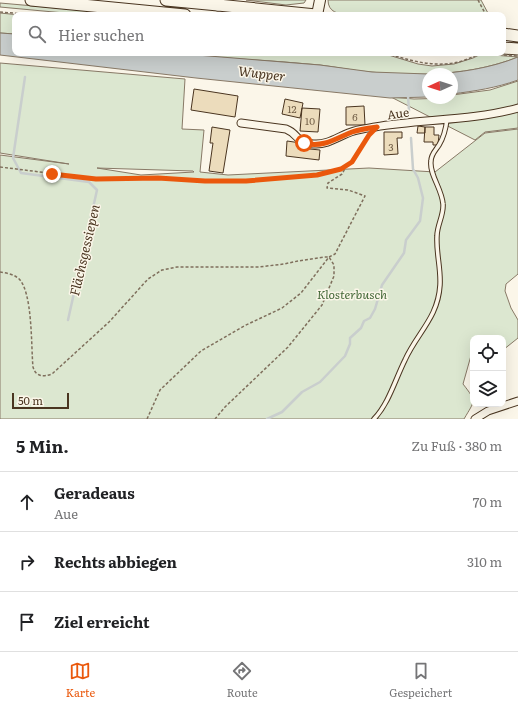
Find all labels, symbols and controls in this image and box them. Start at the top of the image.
search box [12,12,506,56]
icon: search [26,23,48,45]
text: Hier suchen [58,23,144,46]
water label: Wupper [237,61,287,85]
north arrow [422,68,458,104]
house number: 12 [287,101,297,116]
street label: Aue [386,103,410,123]
house number: 6 [352,109,358,124]
house number: 10 [305,113,315,128]
route start [295,134,313,152]
house number: 3 [388,139,394,154]
route end [43,165,61,183]
water label: Flächsgessiepen [64,202,104,298]
park label: Klosterbusch [317,285,387,303]
map controls [470,335,506,407]
button: locate [470,335,506,371]
button: layers [470,371,506,407]
scale bar [12,391,69,410]
text: 50 m [18,392,43,408]
text: 5 Min. [16,433,69,458]
text: Zu Fuß · 380 m [412,436,502,455]
text: Geradeaus [54,481,135,504]
icon: ahead [16,491,38,513]
text: 70 m [473,492,502,511]
text: Aue [54,504,78,523]
text: Rechts abbiegen [54,550,177,573]
icon: right [16,551,38,573]
text: 310 m [467,552,502,571]
text: Ziel erreicht [54,610,149,633]
icon: arrive [16,611,38,633]
tab: Karte [66,660,95,700]
tab: Route [227,660,258,700]
tab: Gespeichert [389,660,452,700]

